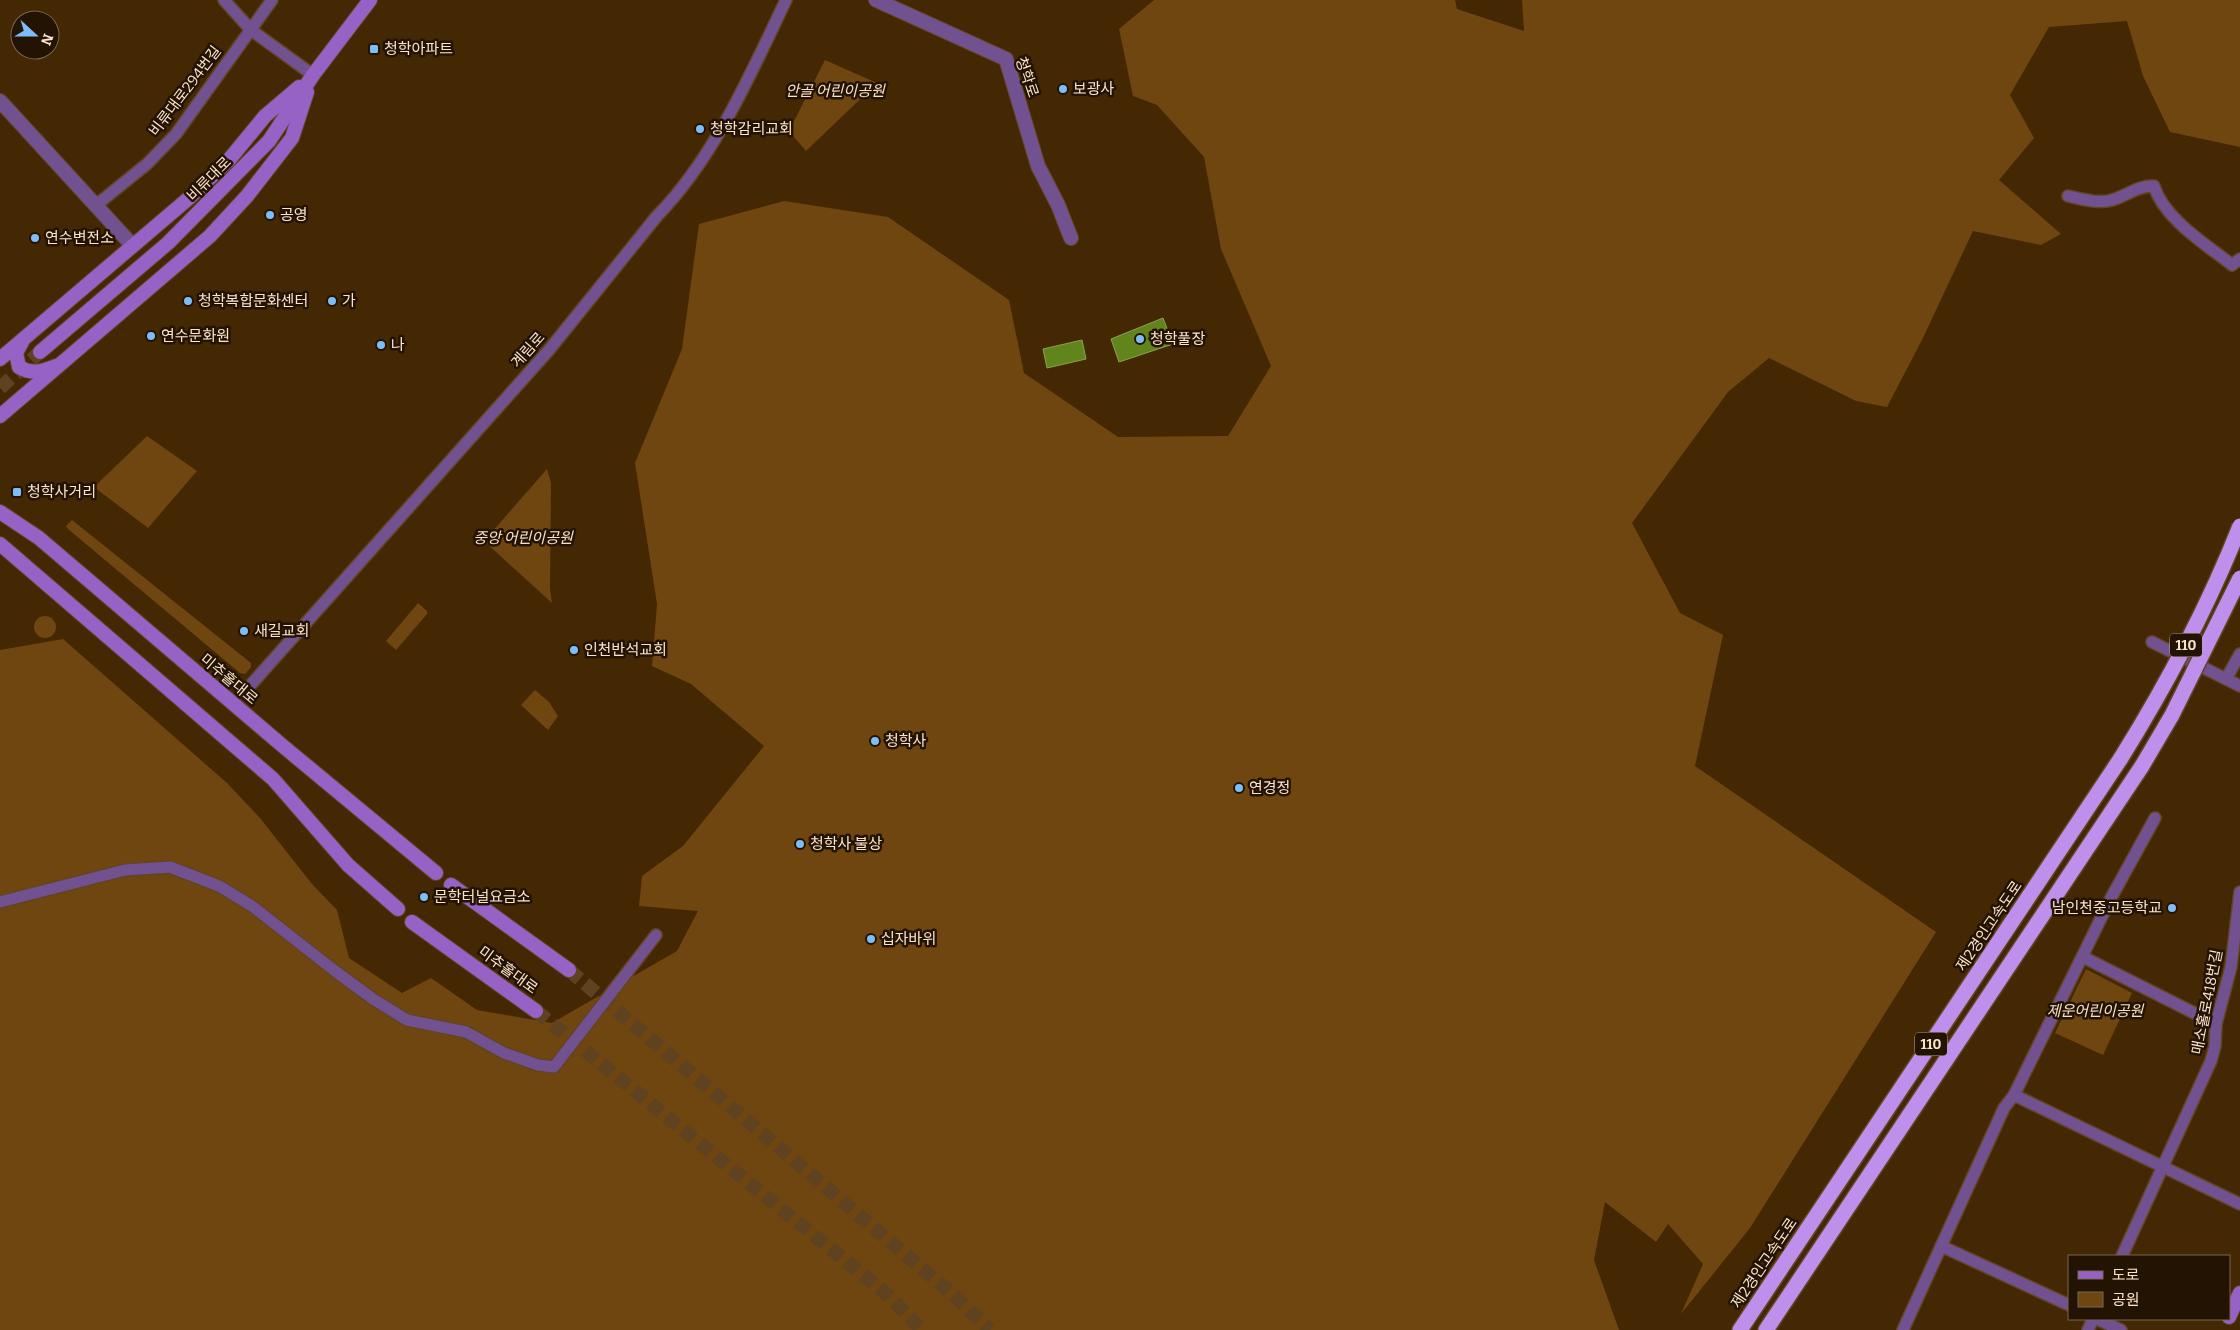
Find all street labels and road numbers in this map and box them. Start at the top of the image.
street label: 비류대로294번길 [145,42,225,140]
street label: 청학로 [1012,54,1042,100]
street label: 비류대로 [183,153,235,205]
street label: 계림로 [507,329,549,371]
road number: 110 [2170,634,2202,656]
street label: 미추홀대로 [197,650,261,708]
street label: 제2경인고속도로 [1952,878,2026,974]
street label: 미추홀대로 [475,942,541,998]
street label: 매소홀로418번길 [2188,948,2226,1056]
road number: 110 [1915,1032,1947,1056]
street label: 제2경인고속도로 [1727,1215,1801,1311]

